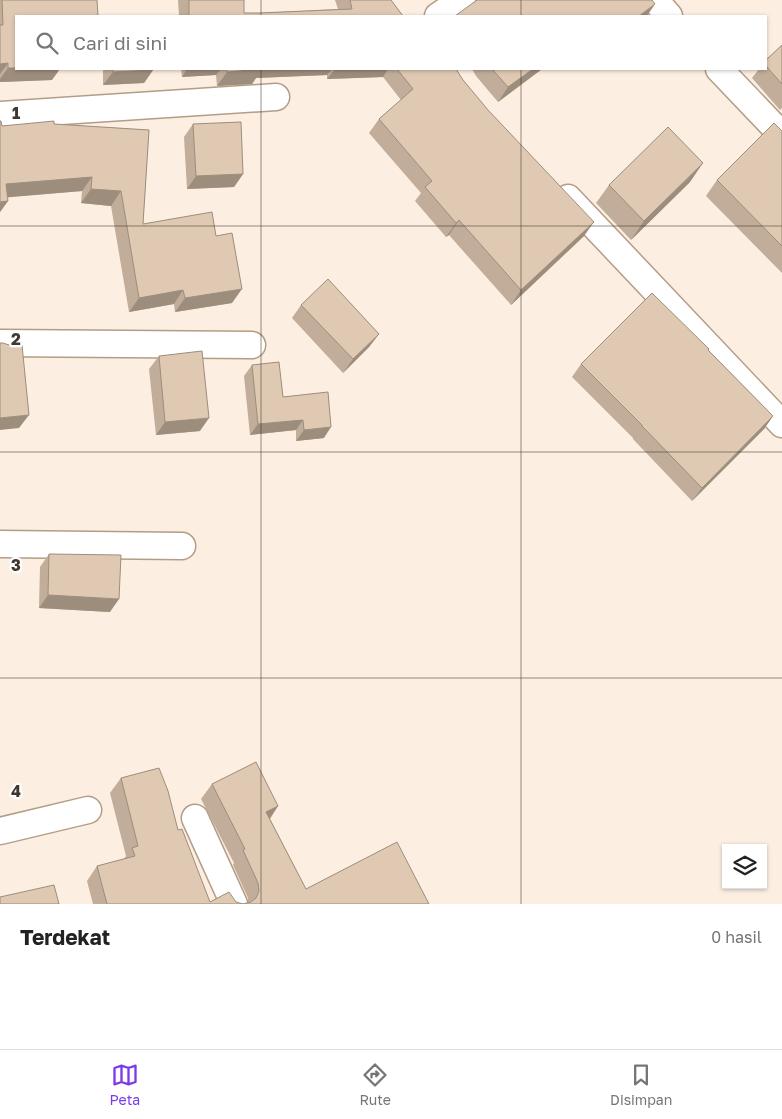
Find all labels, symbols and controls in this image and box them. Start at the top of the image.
search box [15,15,767,70]
icon: search [33,29,61,57]
text: Cari di sini [73,31,167,54]
text: 1 [12,103,20,123]
text: 2 [11,329,21,349]
text: 3 [11,555,21,575]
text: 4 [11,781,21,801]
map controls [722,844,767,889]
button: layers [722,844,767,889]
text: Terdekat [20,924,110,950]
text: 0 hasil [711,927,762,947]
tab: Peta [110,1061,140,1108]
tab: Rute [359,1061,391,1108]
tab: Disimpan [610,1061,672,1108]

